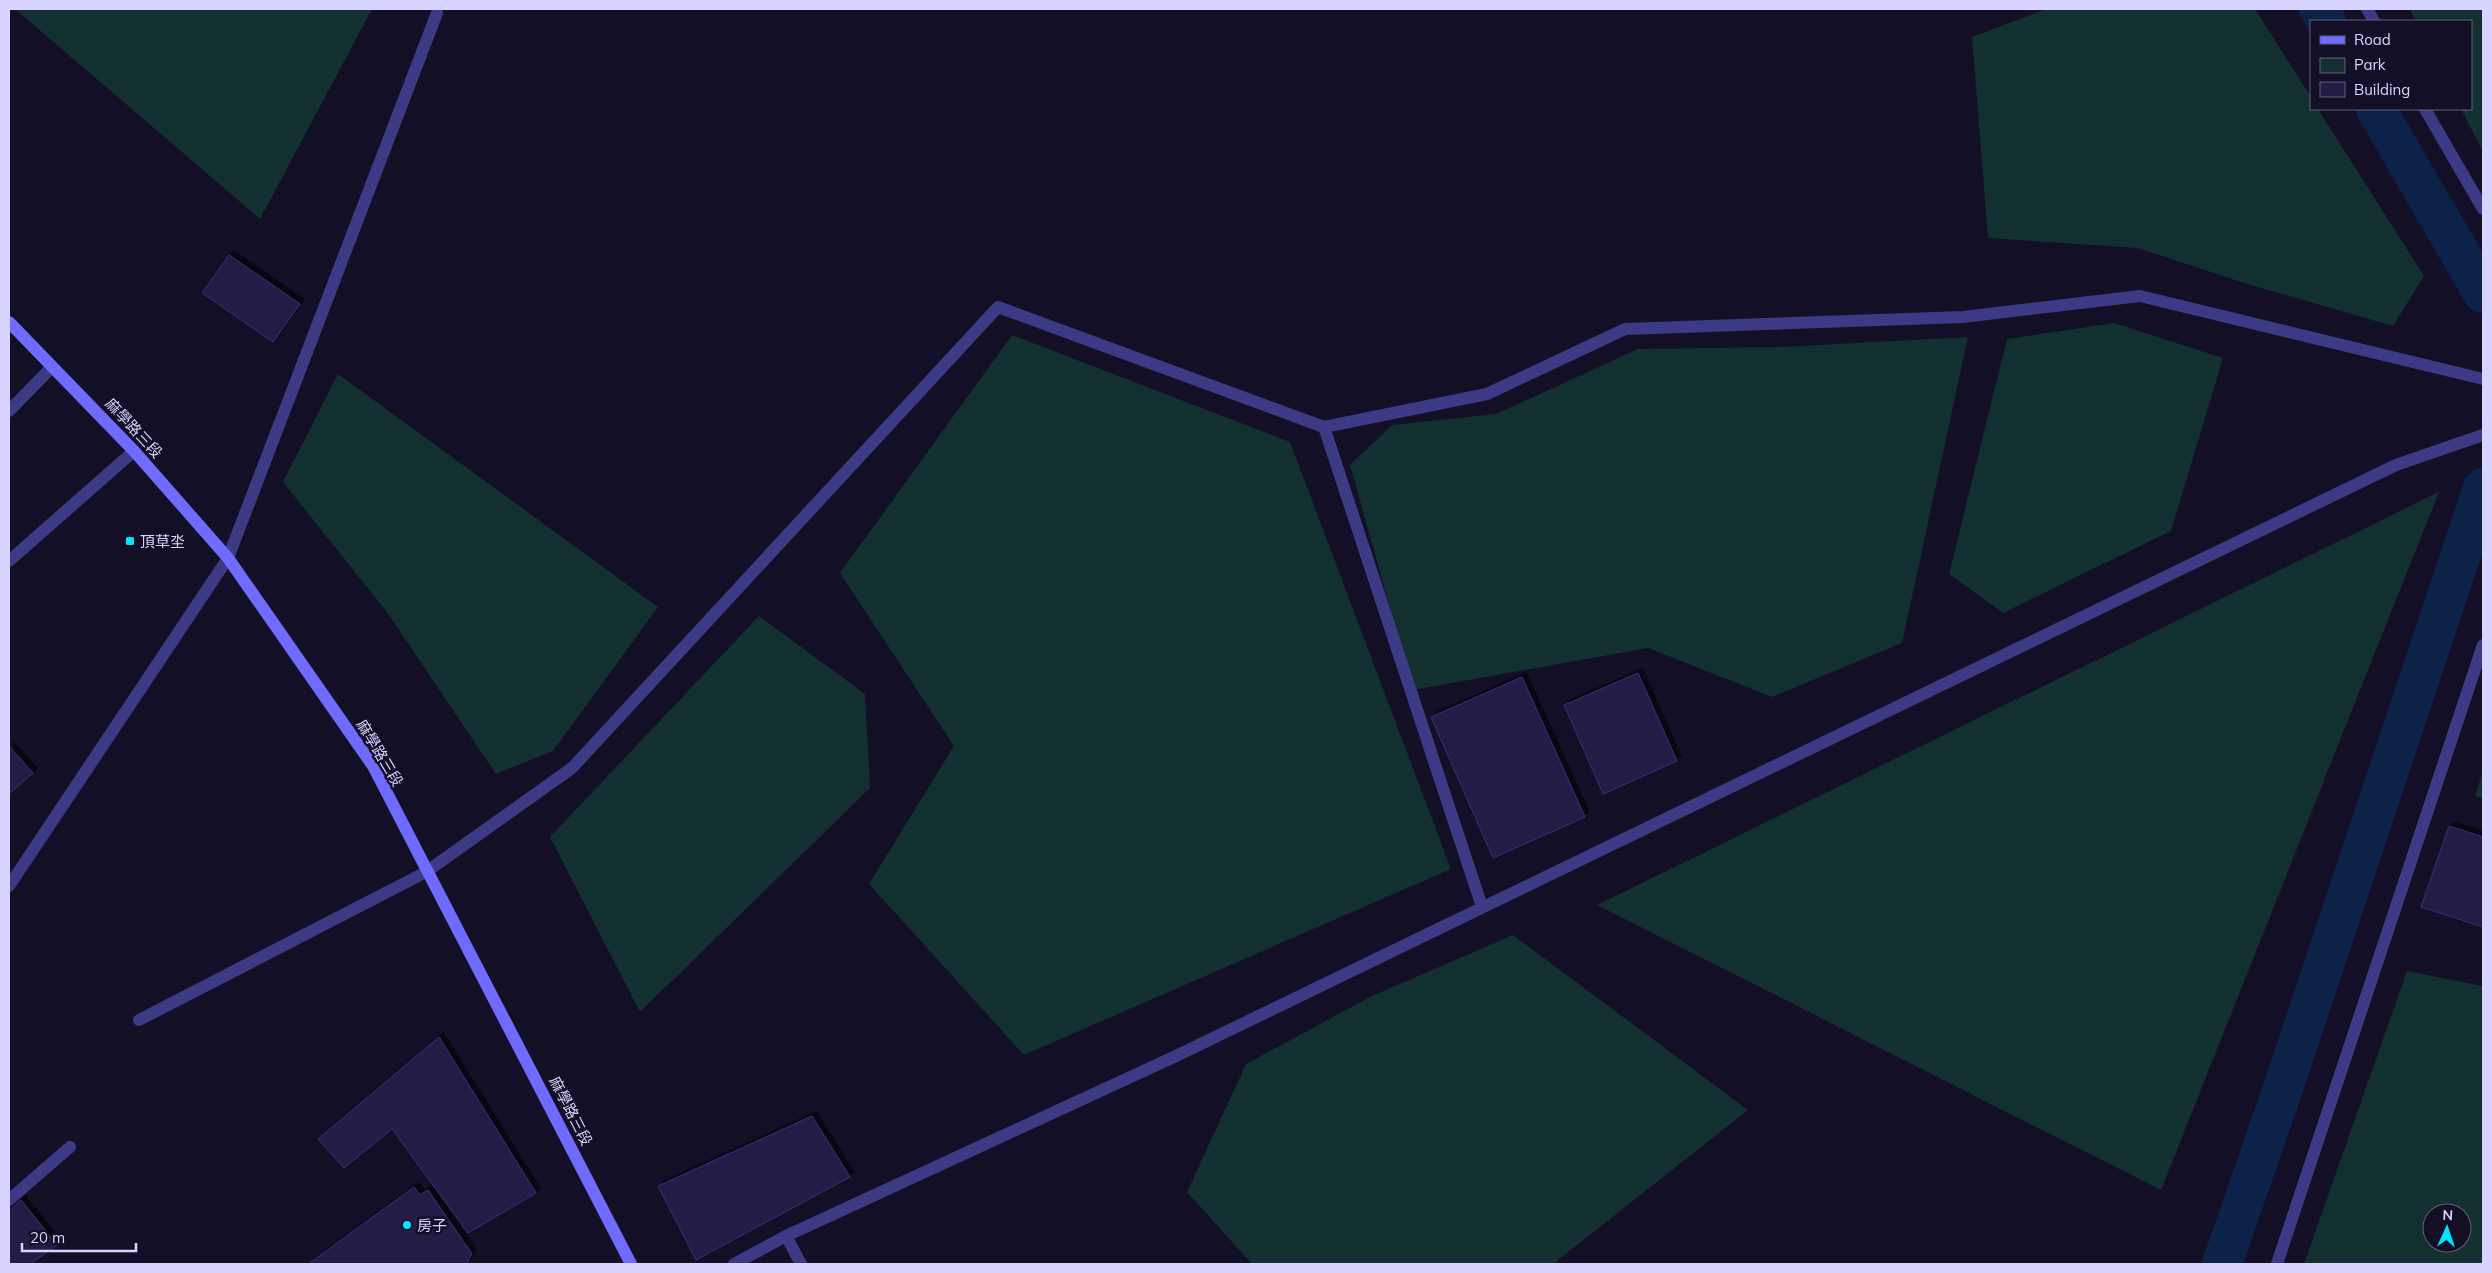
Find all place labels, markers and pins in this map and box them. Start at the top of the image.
place label: 頂草坔 [140,532,185,551]
marker: 頂草坔 [124,535,136,547]
place label: 房子 [417,1216,447,1235]
marker: 房子 [401,1219,413,1231]

